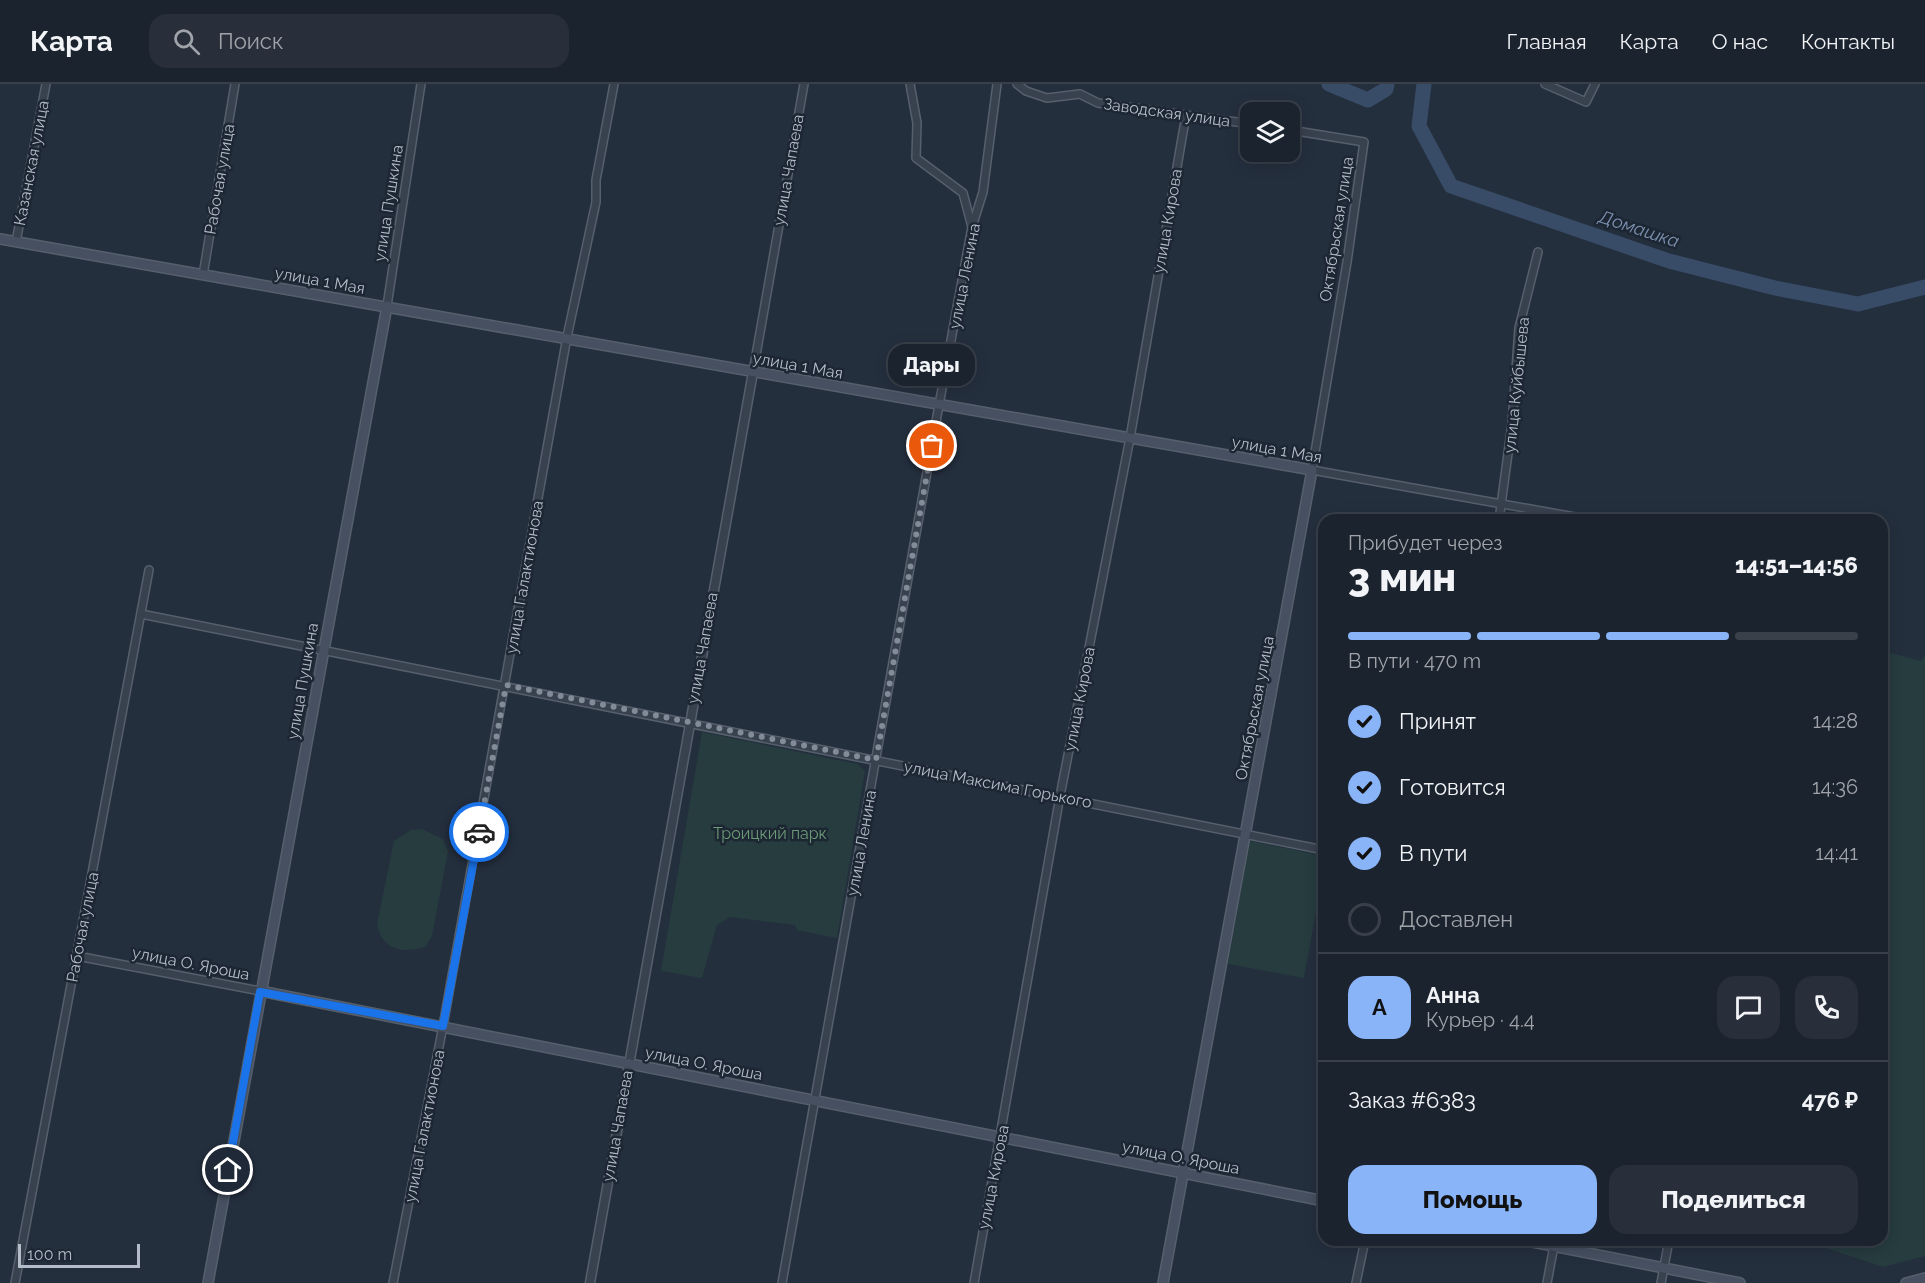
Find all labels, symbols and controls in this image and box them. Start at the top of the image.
search box [149,14,569,68]
text: Карта [30,25,113,58]
icon: search [170,25,203,58]
text: Поиск [218,28,283,54]
text: Главная [1507,29,1587,54]
text: Карта [1620,29,1679,54]
text: О нас [1712,29,1768,54]
text: Контакты [1801,29,1895,54]
street label: Заводская улица [1102,94,1232,131]
street label: Казанская улица [10,99,53,227]
map controls [1240,102,1300,162]
button: layers [1240,102,1300,162]
street label: улица Чапаева [769,113,808,227]
street label: Рабочая улица [200,122,239,236]
street label: улица Пушкина [370,143,407,263]
street label: Октябрьская улица [1316,155,1357,303]
street label: улица Кирова [1149,167,1186,275]
water label: Домашка [1595,205,1682,251]
street label: улица Ленина [945,222,984,331]
street label: улица 1 Мая [273,263,366,298]
street label: улица Куйбышева [1500,316,1533,454]
callout: Дары [888,344,976,386]
street label: улица 1 Мая [751,348,844,383]
text: Дары [903,353,960,377]
pin [906,420,957,471]
icon: bag [915,429,948,462]
street label: улица 1 Мая [1230,432,1323,467]
street label: улица Галактионова [502,499,547,655]
text: Прибудет через [1348,531,1502,555]
text: 14:51–14:56 [1735,552,1858,578]
text: 3 мин [1348,554,1456,600]
street label: улица Чапаева [683,591,722,705]
street label: улица Пушкина [283,621,322,741]
street label: Октябрьская улица [1231,634,1278,782]
street label: улица Кирова [1060,645,1099,753]
text: В пути · 470 m [1348,649,1481,673]
icon: check [1348,705,1381,738]
text: Принят [1399,708,1476,734]
text: 14:28 [1812,709,1858,733]
street label: улица Максима Горького [902,757,1094,812]
icon: check [1348,771,1381,804]
text: Готовится [1399,774,1506,800]
text: 14:36 [1812,775,1858,799]
street label: улица Ленина [843,789,880,898]
courier [449,802,509,862]
icon: car [463,816,496,849]
park label: Троицкий парк [713,824,827,843]
icon: check [1348,837,1381,870]
text: В пути [1399,840,1467,866]
text: 14:41 [1815,841,1858,865]
street label: Рабочая улица [62,870,103,984]
text: Доставлен [1399,906,1513,932]
street label: улица О. Яроша [131,943,251,984]
button: chat [1717,976,1780,1039]
button: phone [1795,976,1858,1039]
text: Анна [1426,982,1480,1008]
text: А [1372,994,1387,1020]
text: Курьер · 4.4 [1426,1008,1535,1032]
street label: улица О. Яроша [644,1043,764,1084]
street label: улица Галактионова [400,1048,449,1204]
street label: улица Чапаева [598,1069,637,1183]
text: Заказ #6383 [1348,1087,1476,1113]
text: 476 ₽ [1802,1087,1858,1113]
street label: улица Кирова [974,1123,1013,1231]
street label: улица О. Яроша [1121,1137,1241,1178]
pin [202,1144,253,1195]
icon: home [211,1153,244,1186]
button: Помощь [1348,1165,1597,1234]
button: Поделиться [1609,1165,1858,1234]
scale bar [18,1241,140,1268]
text: 100 m [27,1245,72,1264]

